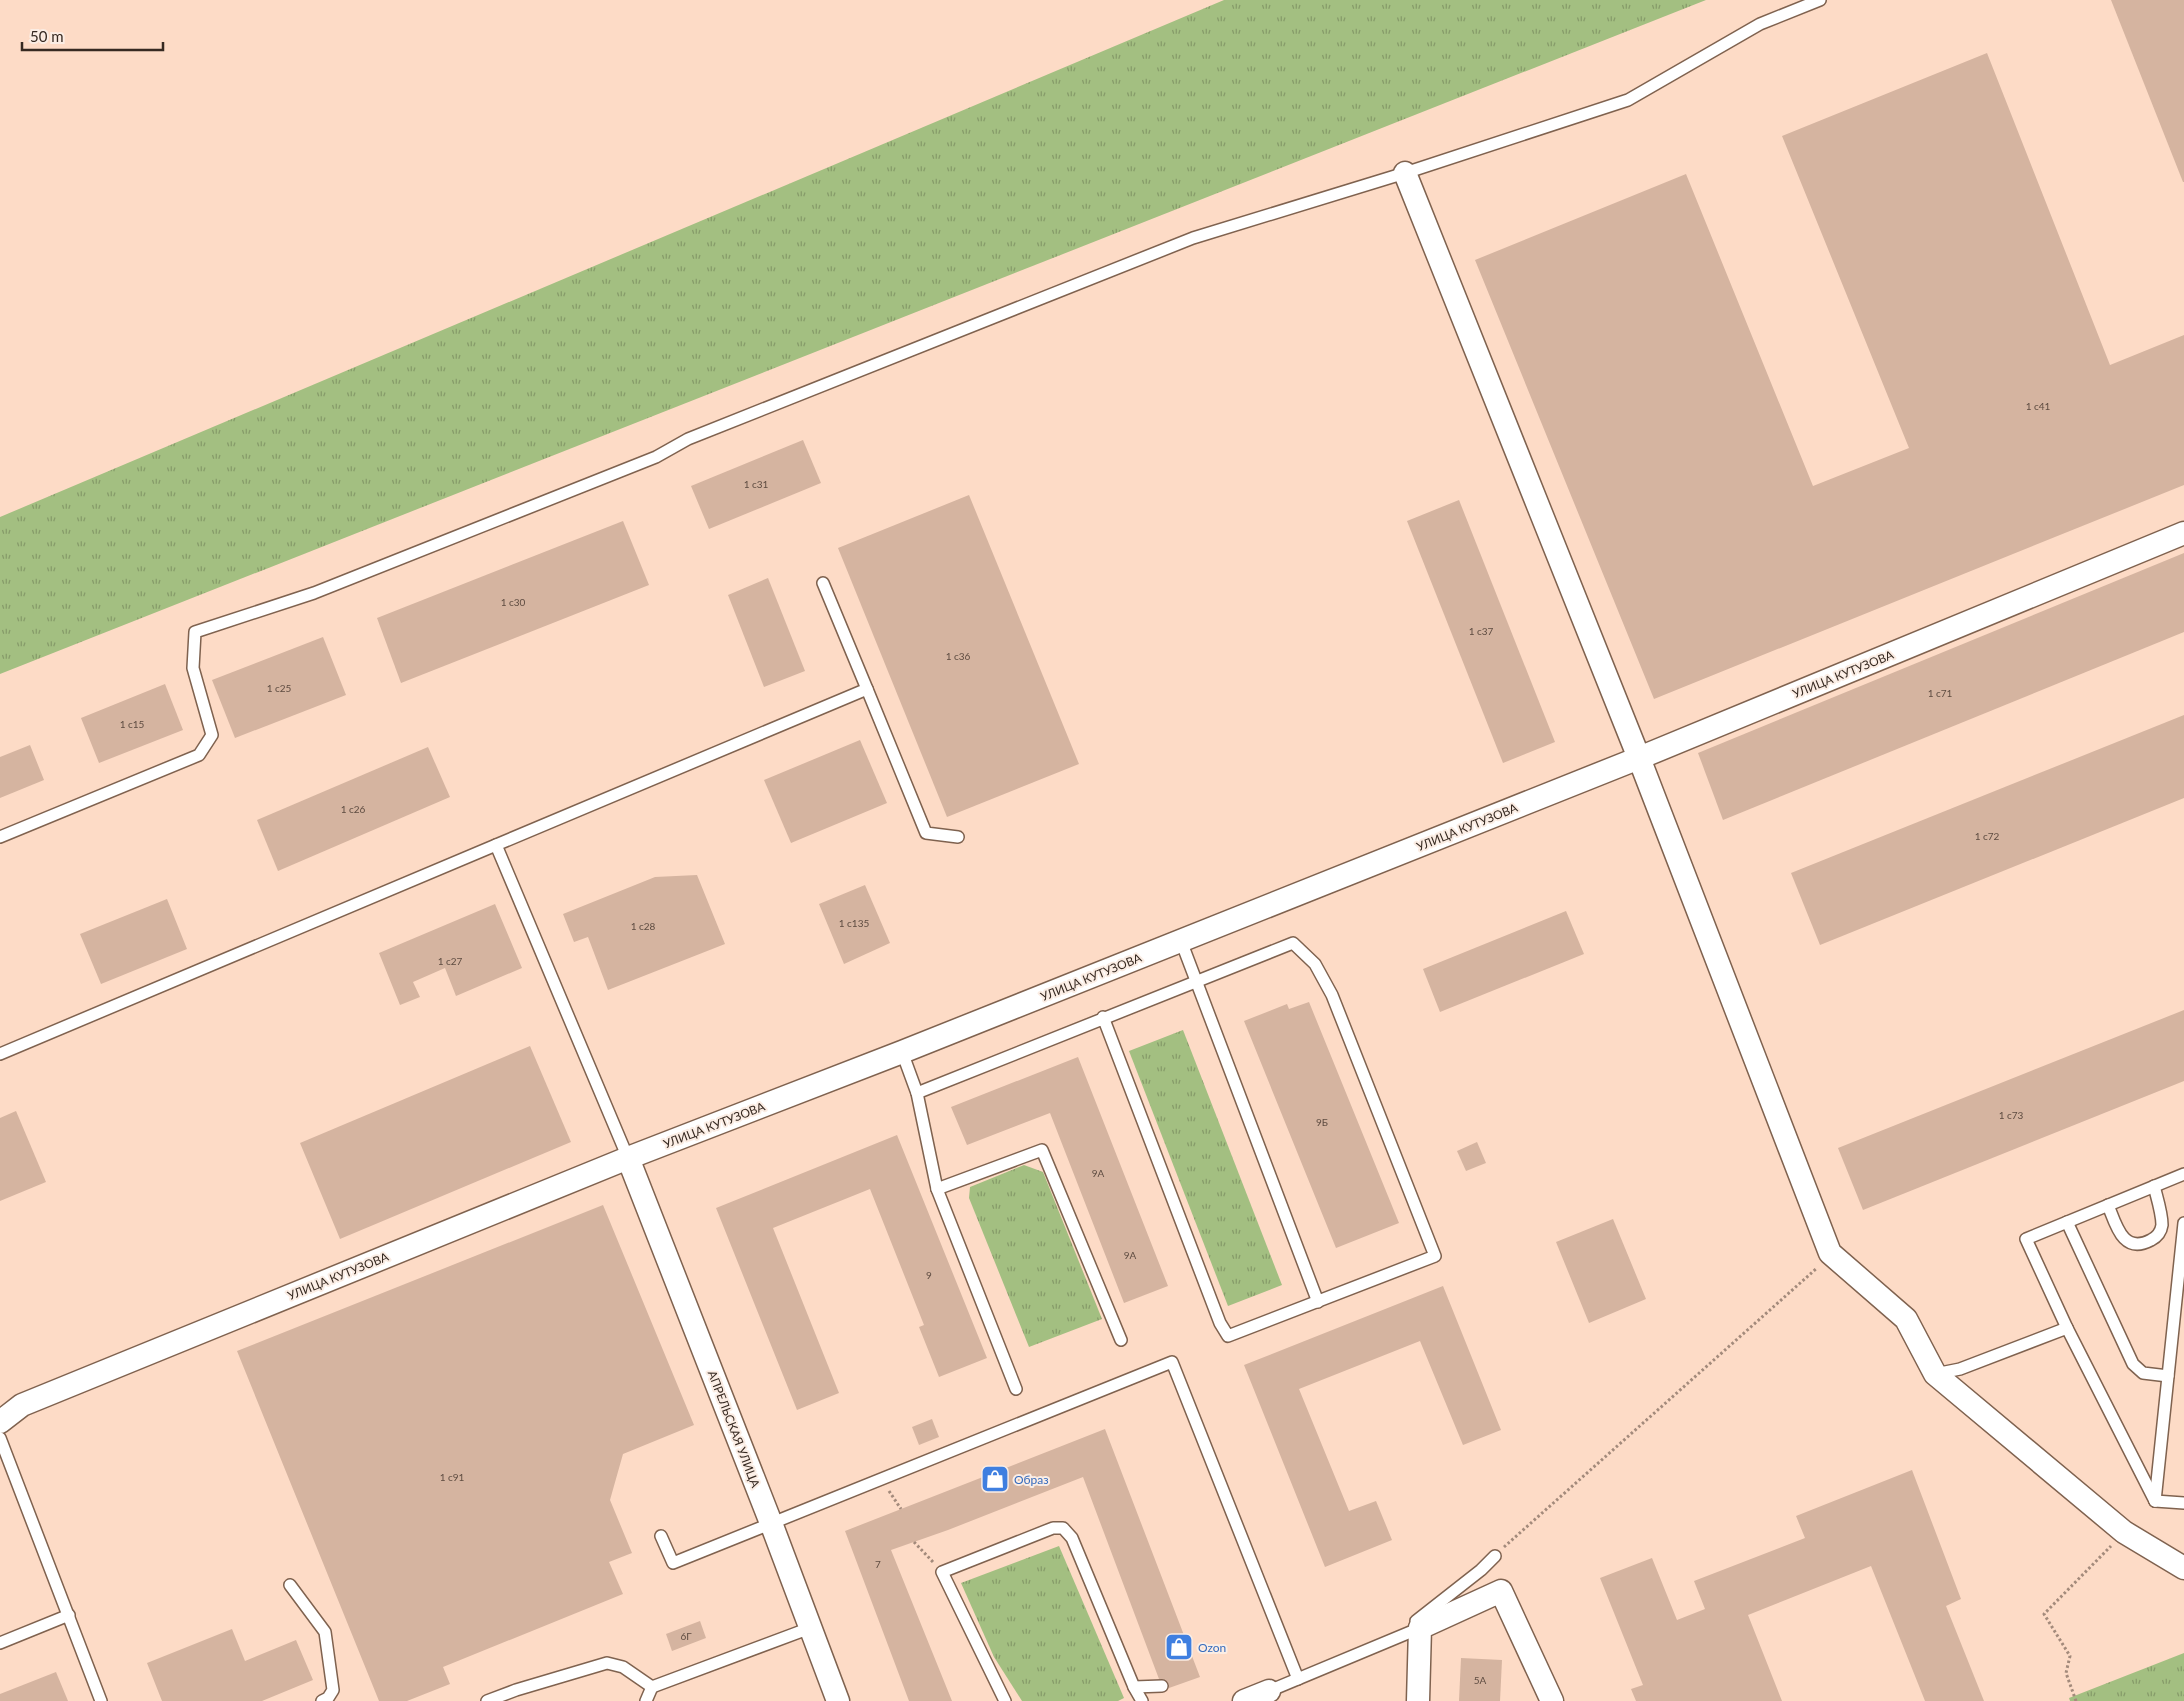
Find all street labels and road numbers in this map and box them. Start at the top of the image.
street label: УЛИЦА КУТУЗОВА [1790,647,1896,701]
street label: УЛИЦА КУТУЗОВА [1414,800,1520,854]
street label: УЛИЦА КУТУЗОВА [1038,950,1144,1004]
street label: УЛИЦА КУТУЗОВА [661,1098,768,1151]
street label: УЛИЦА КУТУЗОВА [285,1249,391,1303]
street label: АПРЕЛЬСКАЯ УЛИЦА [705,1368,764,1491]

